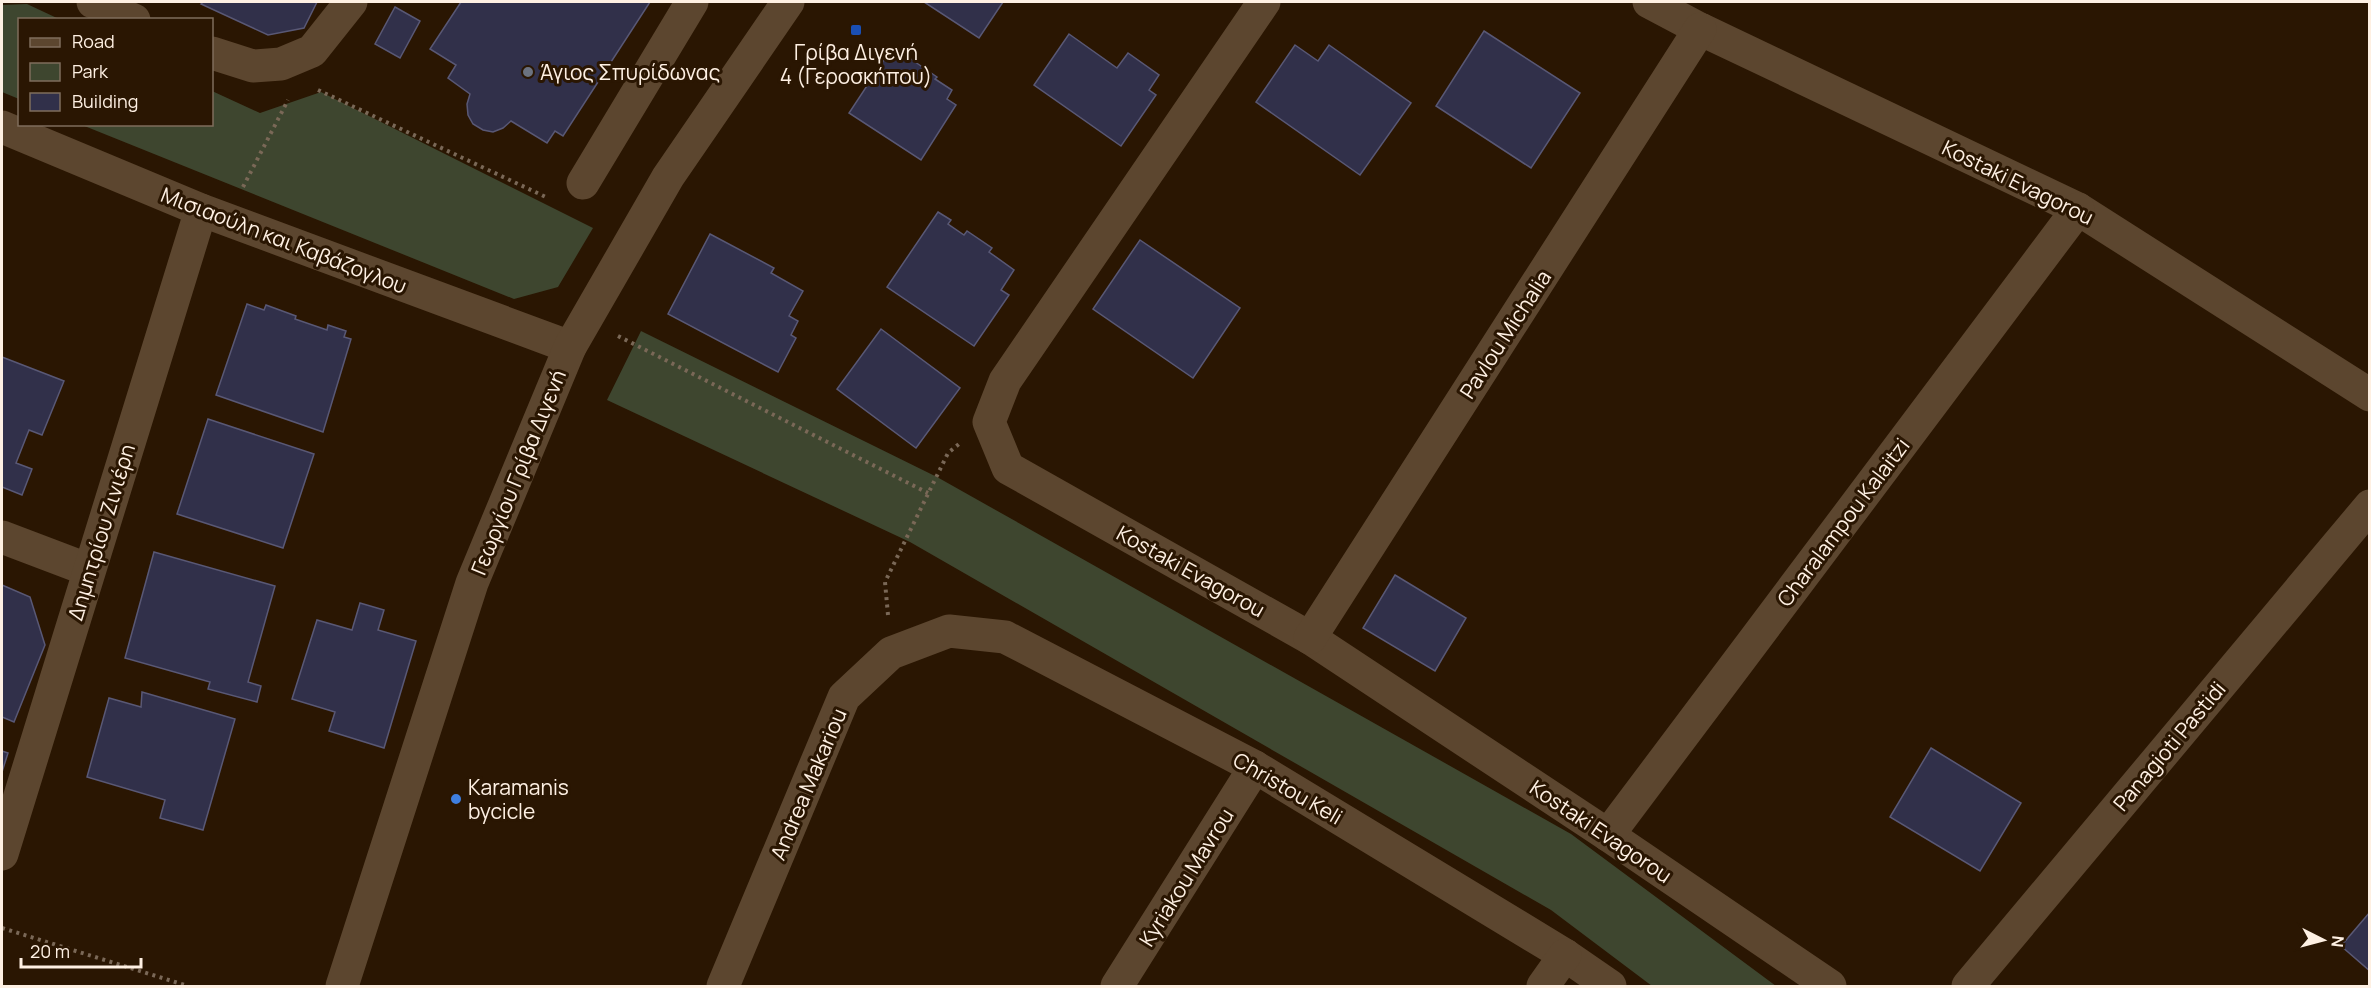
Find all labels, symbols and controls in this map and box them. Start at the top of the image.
legend [18,18,213,126]
marker: Γρίβα Διγενή 4 (Γεροσκήπου) [849,23,863,37]
text: Road [72,29,115,53]
place label: Γρίβα Διγενή 4 (Γεροσκήπου) [780,38,932,90]
place label: Άγιος Σπυρίδωνας [540,58,720,86]
text: Park [72,59,109,83]
marker: Άγιος Σπυρίδωνας [521,65,535,79]
text: Building [72,89,138,113]
street label: Kostaki Evagorou [1938,133,2098,231]
street label: Μισιαούλη και Καβάζογλου [157,180,411,300]
street label: Pavlou Michalia [1453,264,1557,404]
street label: Γεωργίου Γρίβα Διγενή [464,365,572,579]
street label: Charalampou Kalaitzi [1770,432,1916,612]
street label: Δημητρίου Ζινιέρη [61,440,141,624]
street label: Kostaki Evagorou [1112,519,1270,623]
street label: Panagioti Pastidi [2107,675,2231,817]
street label: Andrea Makariou [763,704,853,864]
street label: Christou Keli [1228,745,1348,831]
place label: Karamanis bycicle [468,773,569,825]
street label: Kostaki Evagorou [1525,773,1677,889]
marker: Karamanis bycicle [449,792,463,806]
street label: Kyriakou Mavrou [1132,803,1240,951]
north arrow [2293,910,2353,970]
scale bar [21,931,141,969]
text: N [2326,935,2349,948]
text: 20 m [30,939,70,963]

